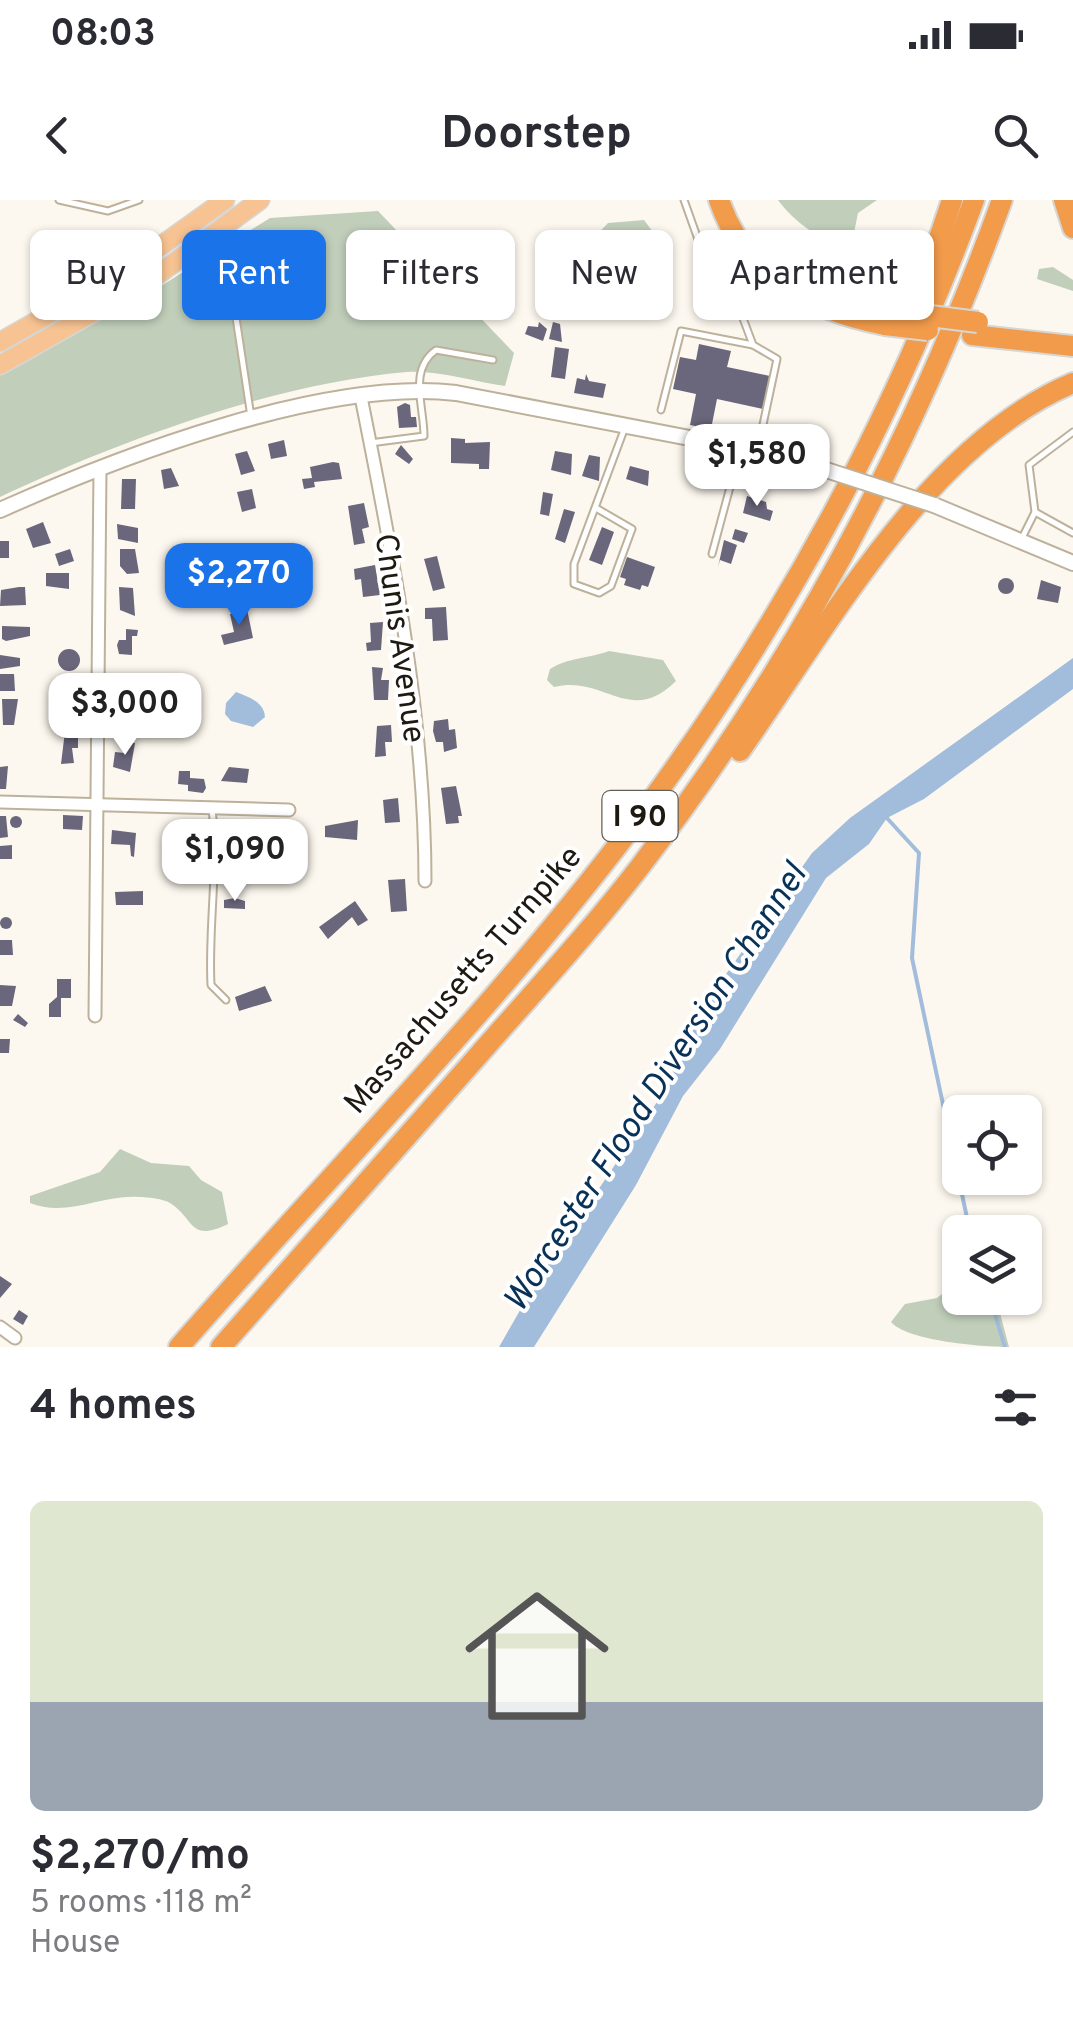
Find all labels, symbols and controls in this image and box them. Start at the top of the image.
text: 08:03 [50,11,156,60]
text: Doorstep [441,107,632,164]
icon: back [30,108,85,163]
icon: search [988,108,1043,163]
chip: Buy [30,230,162,320]
chip: Rent [182,230,326,320]
chip: Filters [346,230,515,320]
chip: New [535,230,673,320]
chip: Apartment [693,230,934,320]
pin: $1,580 [676,424,838,509]
text: $1,580 [707,436,807,476]
street label: Chunis Avenue [364,531,433,746]
pin: $2,270 [158,543,320,628]
text: $2,270 [187,555,291,595]
pin: $3,000 [44,673,206,758]
text: $3,000 [70,685,180,725]
road number: I 90 [602,791,678,841]
pin: $1,090 [154,819,316,904]
text: $1,090 [184,831,286,871]
street label: Massachusetts Turnpike [337,839,592,1123]
water label: Worcester Flood Diversion Channel [495,855,819,1321]
map controls [942,1095,1042,1315]
button: locate [942,1095,1042,1195]
button: layers [942,1215,1042,1315]
icon: filters [988,1380,1043,1435]
text: 4 homes [30,1381,197,1434]
icon: home [447,1566,627,1746]
text: $2,270/mo [30,1831,250,1884]
text: 5 rooms · 118 m² [30,1884,252,1924]
text: House [30,1924,120,1964]

